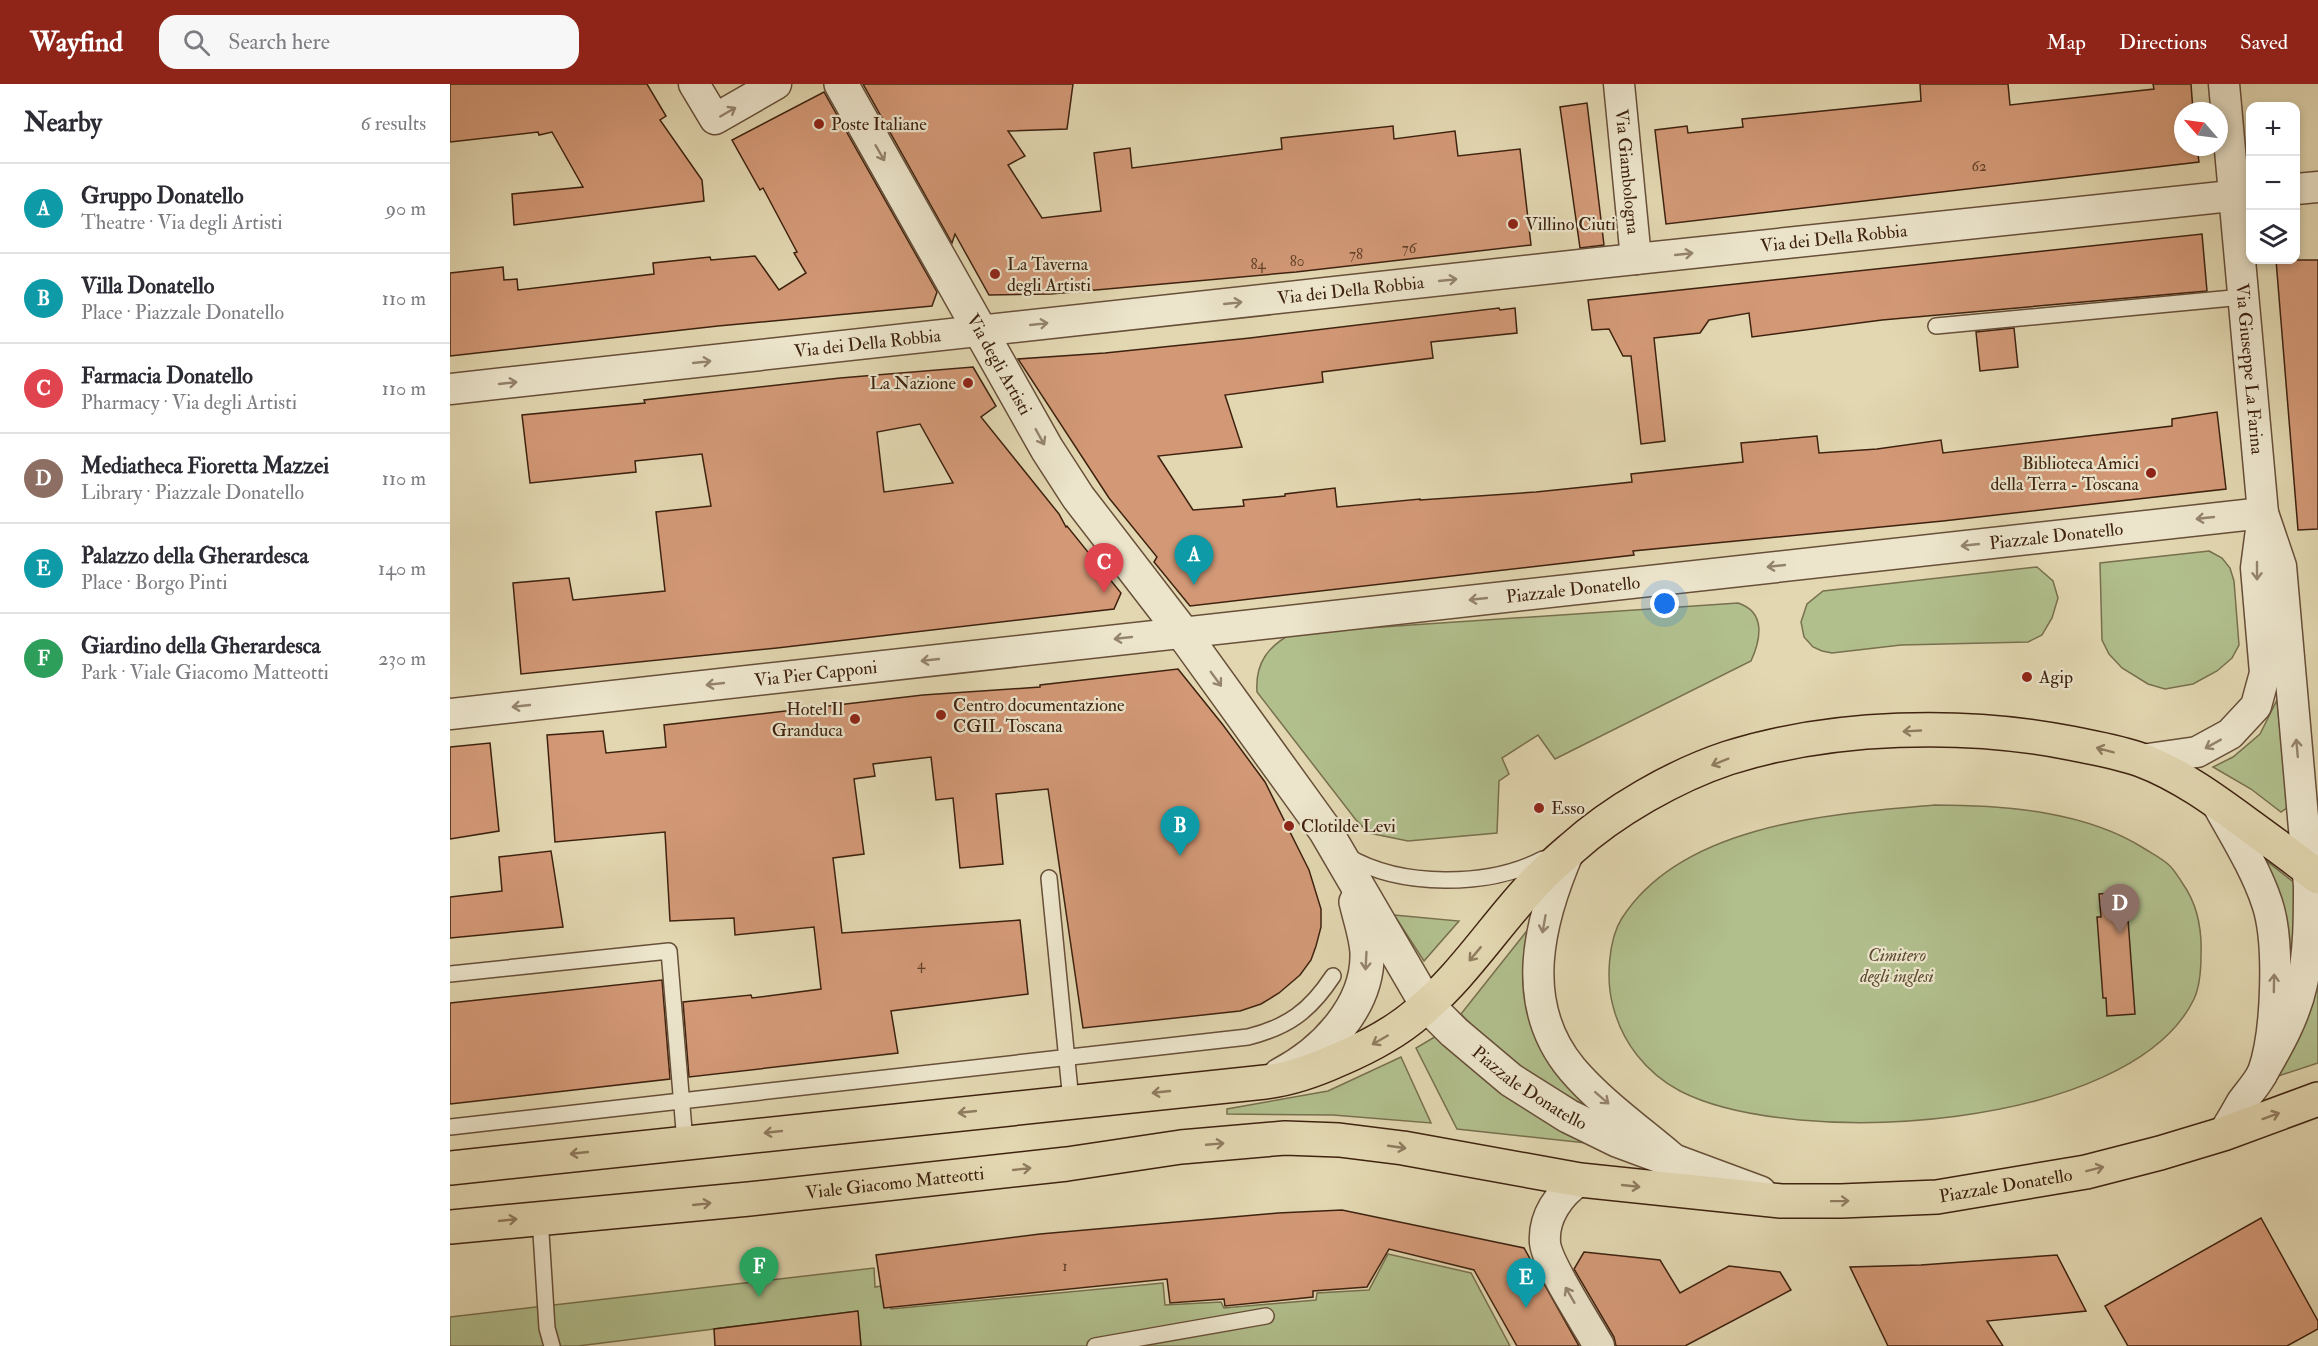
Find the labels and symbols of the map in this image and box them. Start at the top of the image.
north arrow [2174,102,2228,156]
one-way arrow [719,105,736,117]
street label: Via Giambologna [1610,108,1645,236]
place label: Poste Italiane [831,113,927,136]
marker: Poste Italiane [812,117,826,131]
one-way arrow [874,144,886,161]
house number: 62 [1971,157,1987,176]
place label: Villino Ciuti [1525,213,1616,236]
marker: Villino Ciuti [1506,217,1520,231]
street label: Via dei Della Robbia [1759,219,1909,257]
house number: 76 [1402,239,1418,258]
house number: 78 [1349,245,1363,264]
one-way arrow [1673,248,1693,259]
house number: 80 [1290,252,1304,271]
place label: La Taverna degli Artisti [1007,253,1091,297]
house number: 84 [1250,255,1266,274]
marker: La Taverna degli Artisti [988,267,1002,281]
street label: Via dei Della Robbia [1276,271,1426,310]
one-way arrow [1438,274,1457,285]
street label: Via Giuseppe La Farina [2231,282,2269,456]
one-way arrow [1223,297,1243,308]
street label: Via degli Artisti [962,310,1037,419]
one-way arrow [1029,318,1049,329]
street label: Via dei Della Robbia [793,324,943,363]
one-way arrow [692,356,711,367]
place label: La Nazione [870,372,956,395]
marker: La Nazione [961,376,975,390]
one-way arrow [498,377,518,388]
one-way arrow [1035,427,1046,445]
place label: Biblioteca Amici della Terra - Toscana [1990,452,2140,496]
marker: Biblioteca Amici della Terra - Toscana [2144,466,2158,480]
one-way arrow [2196,513,2216,524]
street label: Piazzale Donatello [1988,517,2125,555]
pin: A [1174,536,1214,585]
one-way arrow [1960,539,1980,550]
pin: C [1084,544,1124,593]
one-way arrow [2251,560,2263,580]
one-way arrow [1766,561,1786,572]
street label: Piazzale Donatello [1505,571,1642,608]
your location [1650,589,1679,618]
one-way arrow [1468,594,1488,605]
one-way arrow [1114,633,1134,644]
street label: Via Pier Capponi [753,655,879,692]
one-way arrow [920,655,940,666]
place label: Agip [2038,666,2073,689]
marker: Agip [2020,670,2034,684]
one-way arrow [1210,671,1222,687]
one-way arrow [705,679,725,690]
place label: Centro documentazione CGIL Toscana [953,694,1125,738]
place label: Hotel Il Granduca [772,698,844,742]
one-way arrow [512,701,532,712]
marker: Centro documentazione CGIL Toscana [934,708,948,722]
marker: Hotel Il Granduca [848,712,862,726]
one-way arrow [1902,725,1922,736]
one-way arrow [2205,738,2222,750]
one-way arrow [2291,738,2302,758]
one-way arrow [2096,744,2115,756]
one-way arrow [1711,757,1729,768]
place label: Esso [1551,797,1585,820]
marker: Esso [1532,801,1546,815]
pin: B [1160,806,1200,856]
place label: Clotilde Levi [1301,815,1396,838]
marker: Clotilde Levi [1282,819,1296,833]
pin: D [2100,884,2140,934]
one-way arrow [1538,913,1549,933]
park label: Cimitero degli inglesi [1859,944,1934,988]
one-way arrow [1468,946,1481,962]
one-way arrow [1360,950,1371,970]
house number: 4 [917,955,926,974]
one-way arrow [2268,973,2280,993]
one-way arrow [1372,1034,1389,1046]
street label: Piazzale Donatello [1467,1041,1591,1135]
one-way arrow [1152,1087,1172,1098]
one-way arrow [1594,1091,1609,1105]
one-way arrow [958,1107,978,1118]
one-way arrow [2261,1110,2279,1121]
one-way arrow [764,1127,784,1138]
one-way arrow [1204,1138,1224,1149]
one-way arrow [1387,1142,1406,1153]
one-way arrow [570,1148,590,1159]
street label: Viale Giacomo Matteotti [804,1162,985,1204]
one-way arrow [1011,1163,1031,1174]
street label: Piazzale Donatello [1937,1163,2074,1208]
one-way arrow [2086,1163,2105,1175]
one-way arrow [1620,1181,1640,1192]
one-way arrow [1829,1195,1849,1207]
one-way arrow [692,1198,712,1209]
one-way arrow [498,1215,518,1226]
pin: F [740,1248,778,1297]
house number: 1 [1062,1257,1068,1276]
pin: E [1506,1258,1546,1308]
one-way arrow [1564,1287,1576,1304]

